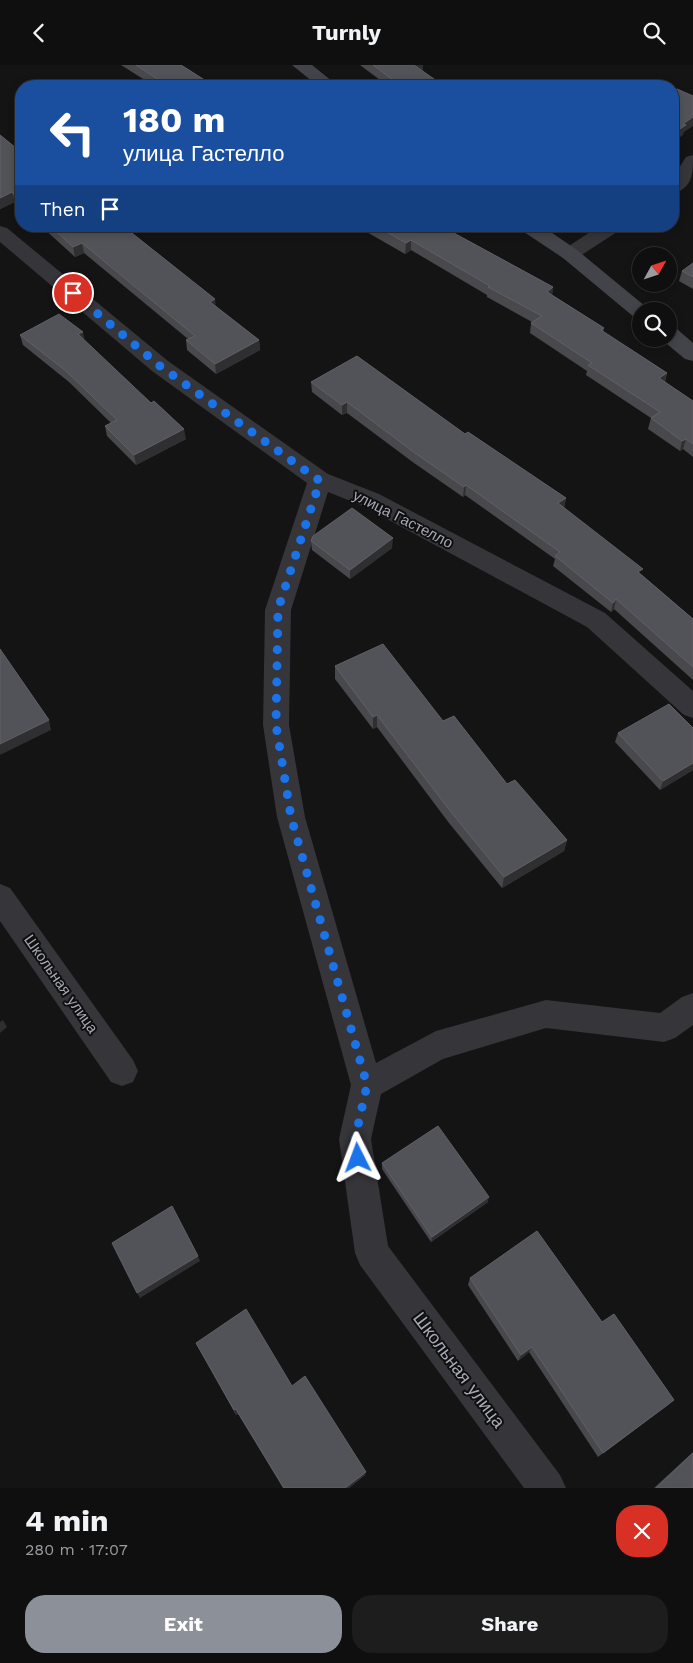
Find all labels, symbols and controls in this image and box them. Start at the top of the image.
icon: back [25,19,53,47]
icon: search [640,19,668,47]
text: Turnly [312,20,381,45]
text: 180 m [123,99,226,141]
icon: left [40,100,105,165]
text: улица Гастелло [123,141,284,166]
icon: arrive [96,195,124,223]
text: Then [40,198,86,221]
north arrow [632,247,678,293]
map controls [632,247,677,347]
pin [52,272,94,314]
icon: arrive [59,279,87,307]
button: search [632,302,677,347]
street label: улица Гастелло [350,486,456,552]
street label: Школьная улица [20,931,102,1037]
position arrow [331,1131,383,1183]
street label: Школьная улица [409,1308,510,1432]
text: 4 min [25,1503,109,1538]
button: close [616,1505,668,1557]
text: 280 m · 17:07 [25,1540,128,1559]
button: Exit [25,1595,342,1653]
button: Share [352,1595,668,1653]

